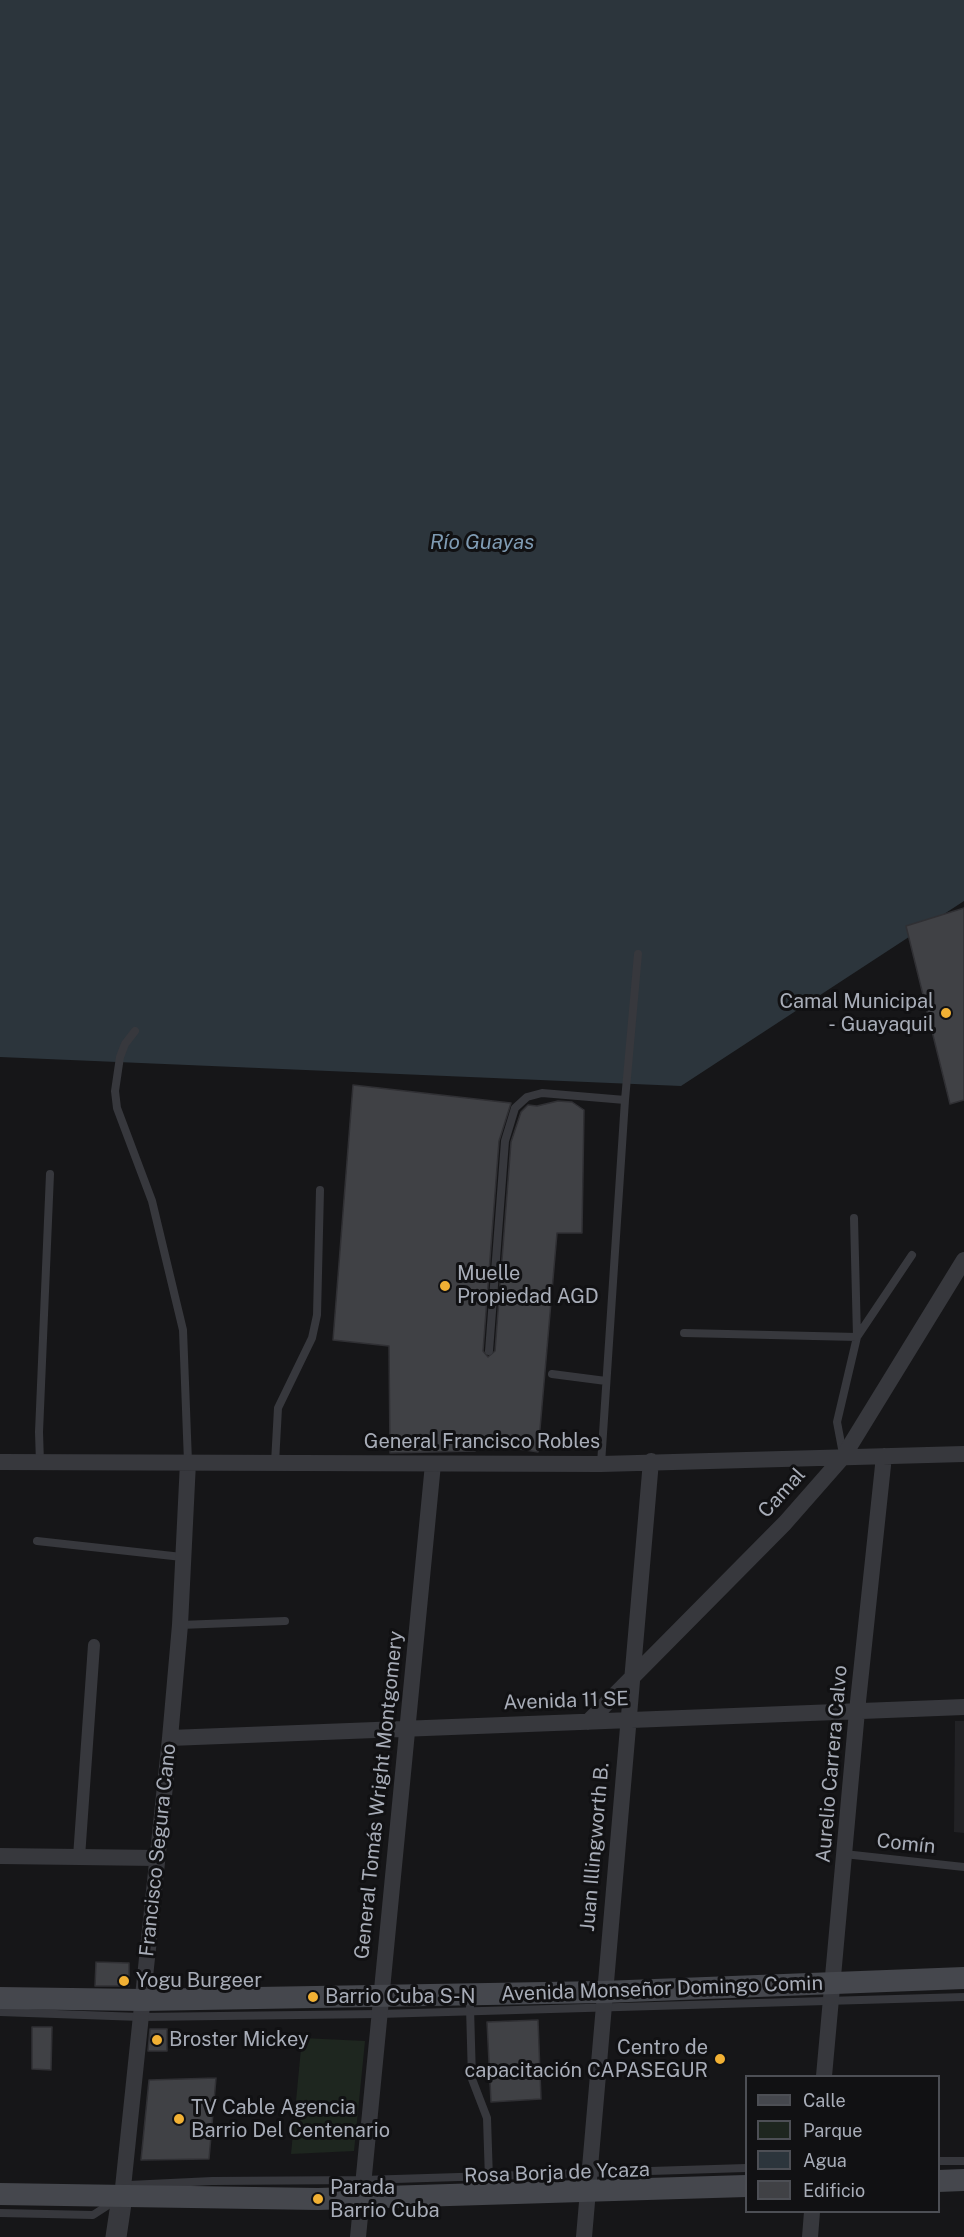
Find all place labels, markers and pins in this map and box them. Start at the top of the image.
place label: Camal Municipal - Guayaquil [779,990,934,1037]
marker: Camal Municipal - Guayaquil [939,1006,953,1020]
place label: Muelle Propiedad AGD [457,1262,599,1309]
marker: Muelle Propiedad AGD [438,1279,452,1293]
place label: Yogu Burgeer [136,1969,262,1993]
marker: Yogu Burgeer [117,1974,131,1988]
place label: Barrio Cuba S-N [325,1985,476,2009]
marker: Barrio Cuba S-N [306,1990,320,2004]
place label: Broster Mickey [169,2028,309,2052]
marker: Broster Mickey [150,2033,164,2047]
place label: Centro de capacitación CAPASEGUR [464,2036,708,2083]
marker: Centro de capacitación CAPASEGUR [713,2052,727,2066]
place label: TV Cable Agencia Barrio Del Centenario [191,2096,390,2143]
marker: TV Cable Agencia Barrio Del Centenario [172,2112,186,2126]
place label: Parada Barrio Cuba [330,2176,440,2223]
marker: Parada Barrio Cuba [311,2192,325,2206]

